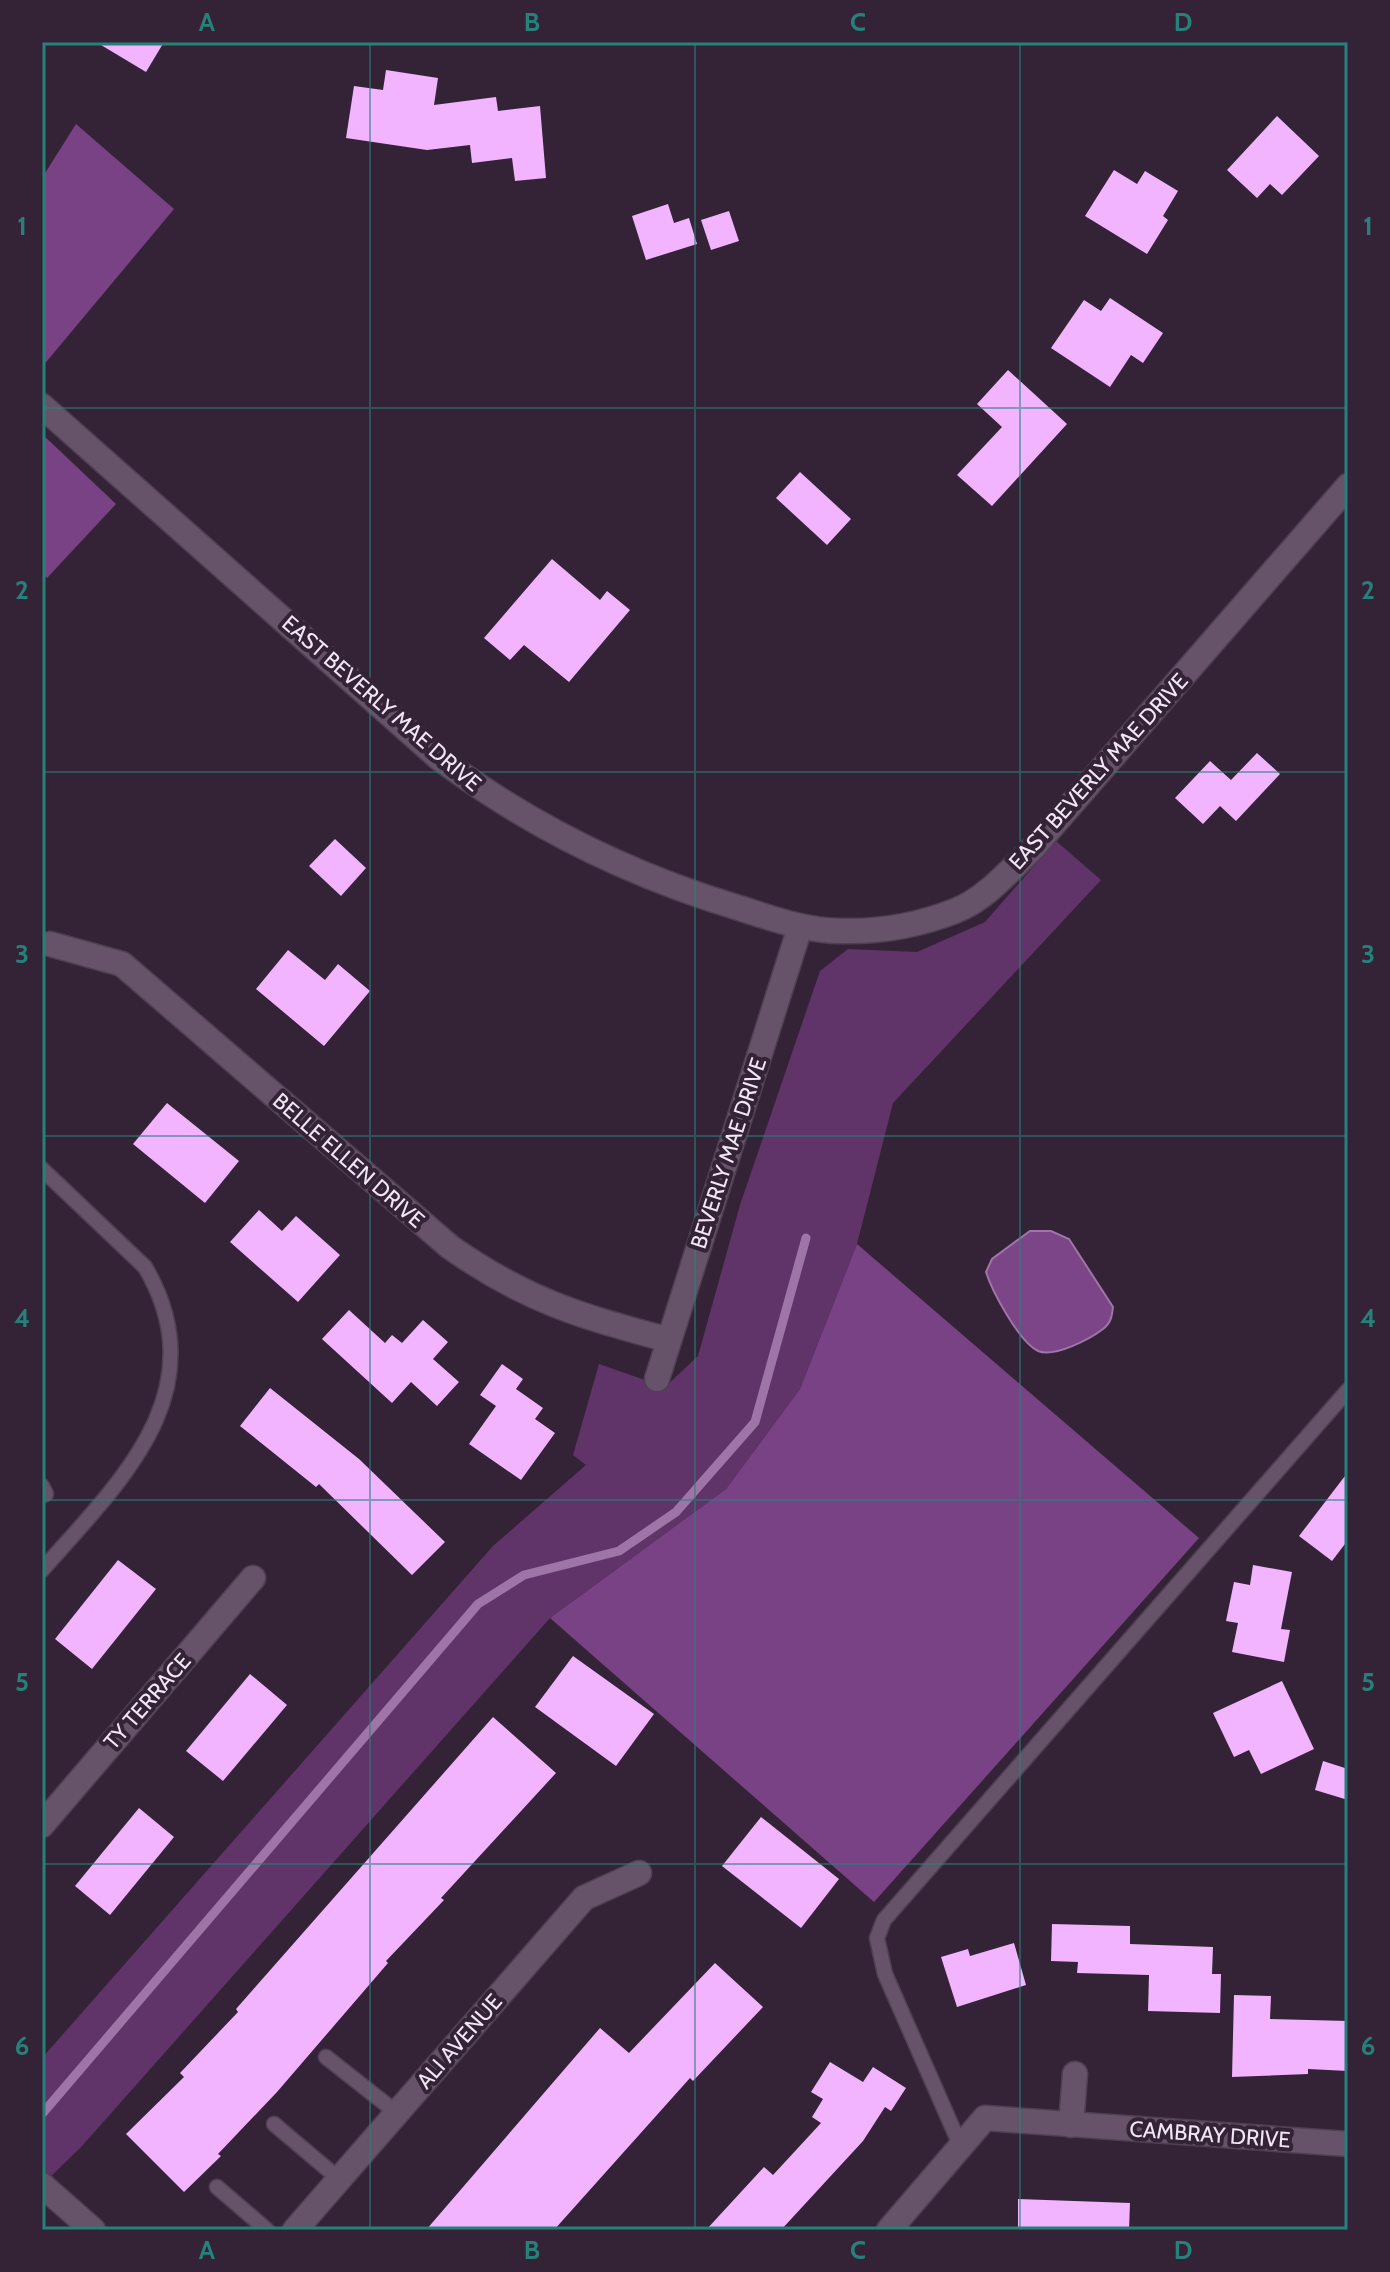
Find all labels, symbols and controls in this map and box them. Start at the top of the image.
text: A [199,6,216,38]
text: B [524,6,540,38]
text: C [850,6,866,38]
text: D [1174,6,1192,38]
text: 1 [17,210,27,242]
text: 1 [1363,210,1373,242]
text: 2 [15,574,29,606]
text: 2 [1361,574,1375,606]
street label: EAST BEVERLY MAE DRIVE [277,610,487,797]
street label: EAST BEVERLY MAE DRIVE [1003,668,1194,875]
text: 3 [15,938,29,970]
text: 3 [1361,938,1375,970]
street label: BEVERLY MAE DRIVE [685,1054,772,1252]
street label: BELLE ELLEN DRIVE [267,1087,430,1233]
text: 4 [14,1302,30,1334]
text: 4 [1360,1302,1376,1334]
street label: TY TERRACE [98,1648,196,1755]
text: 5 [15,1666,29,1698]
text: 5 [1361,1666,1375,1698]
street label: ALI AVENUE [411,1988,508,2094]
text: 6 [15,2030,29,2062]
text: 6 [1361,2030,1375,2062]
street label: CAMBRAY DRIVE [1129,2115,1291,2154]
text: A [199,2234,216,2266]
text: B [524,2234,540,2266]
text: C [850,2234,866,2266]
text: D [1174,2234,1192,2266]

